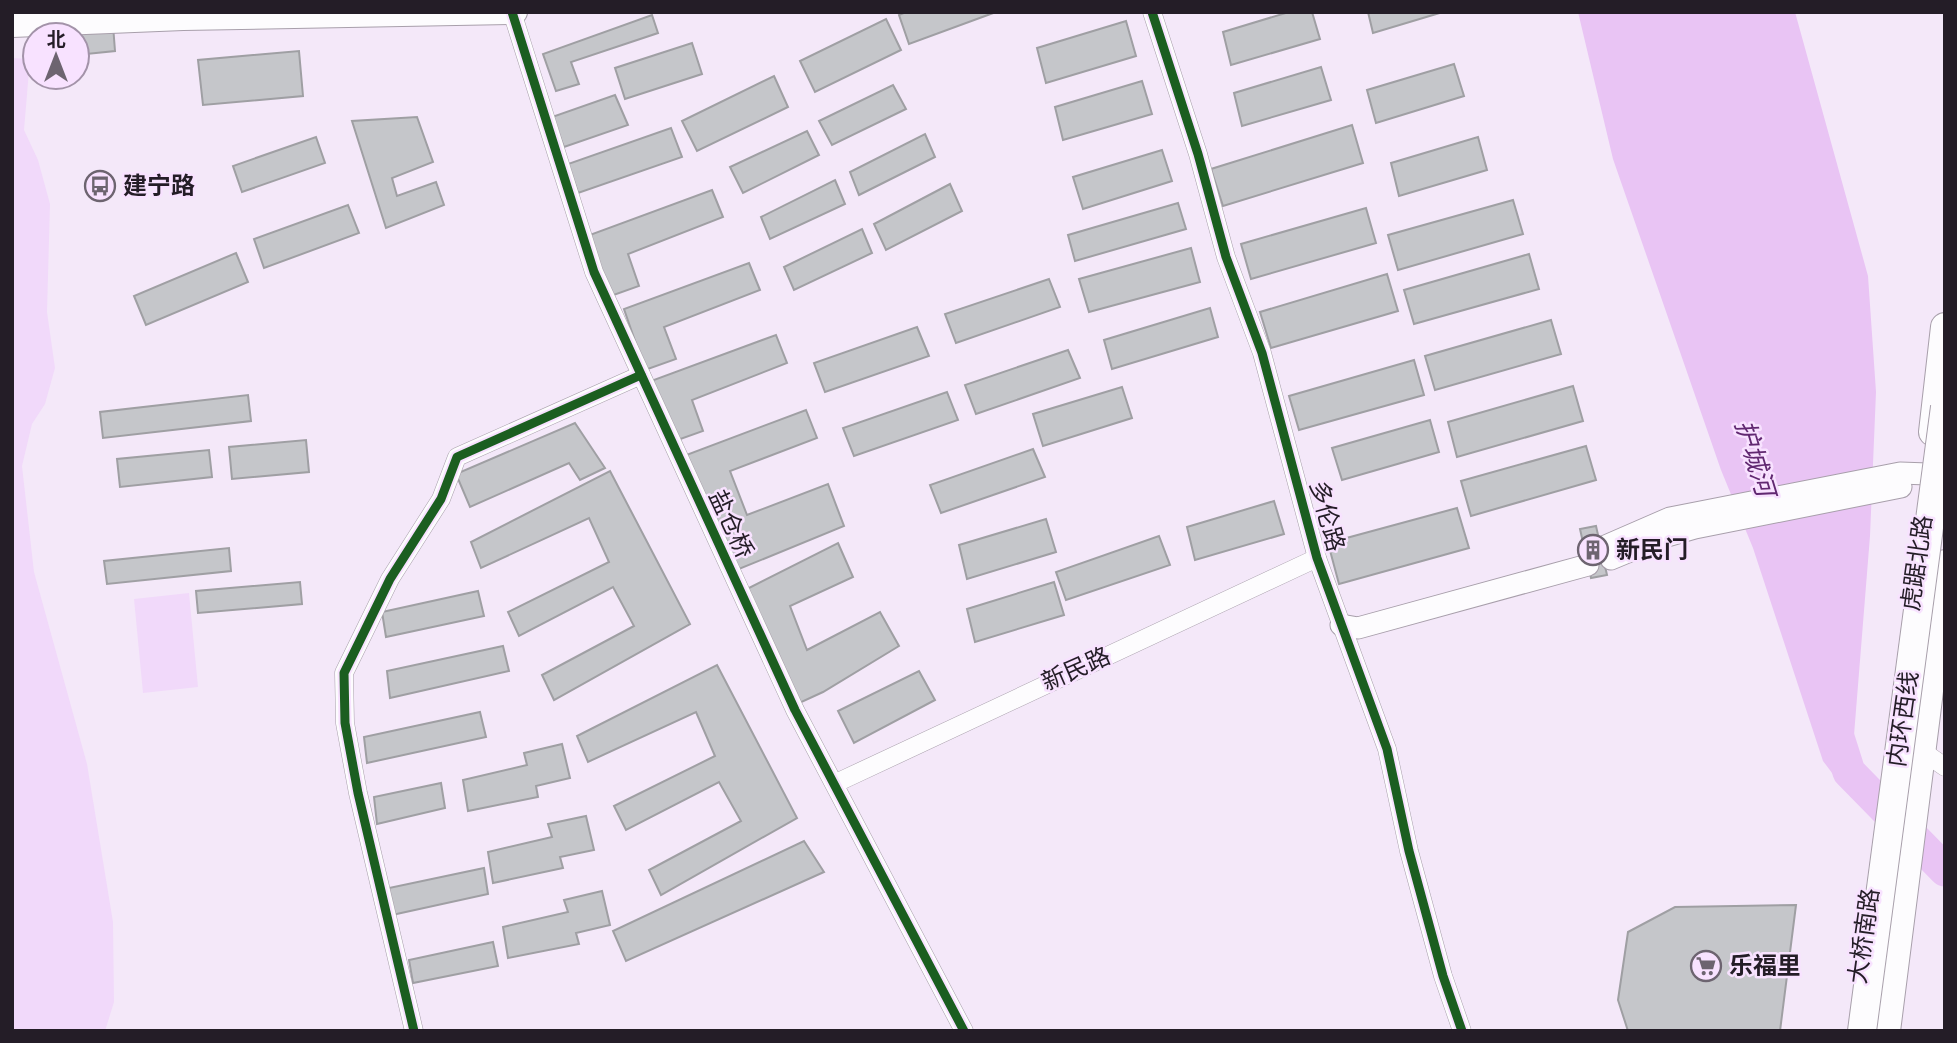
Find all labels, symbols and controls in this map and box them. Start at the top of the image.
north arrow [21,21,91,91]
text: 北 [46,27,66,52]
bus stop icon: 建宁路 [83,169,117,203]
place label: 建宁路 [123,170,195,201]
water label: 护城河 [1727,416,1784,505]
street label: 多伦路 [1303,477,1352,555]
street label: 盐仓桥 [702,485,761,563]
street label: 虎踞北路 [1894,513,1939,613]
building icon: 新民门 [1576,533,1610,567]
place label: 新民门 [1616,534,1688,565]
street label: 新民路 [1037,640,1115,697]
street label: 内环西线 [1880,669,1925,769]
street label: 大桥南路 [1841,886,1886,986]
supermarket icon: 乐福里 [1689,949,1723,983]
place label: 乐福里 [1729,950,1801,981]

